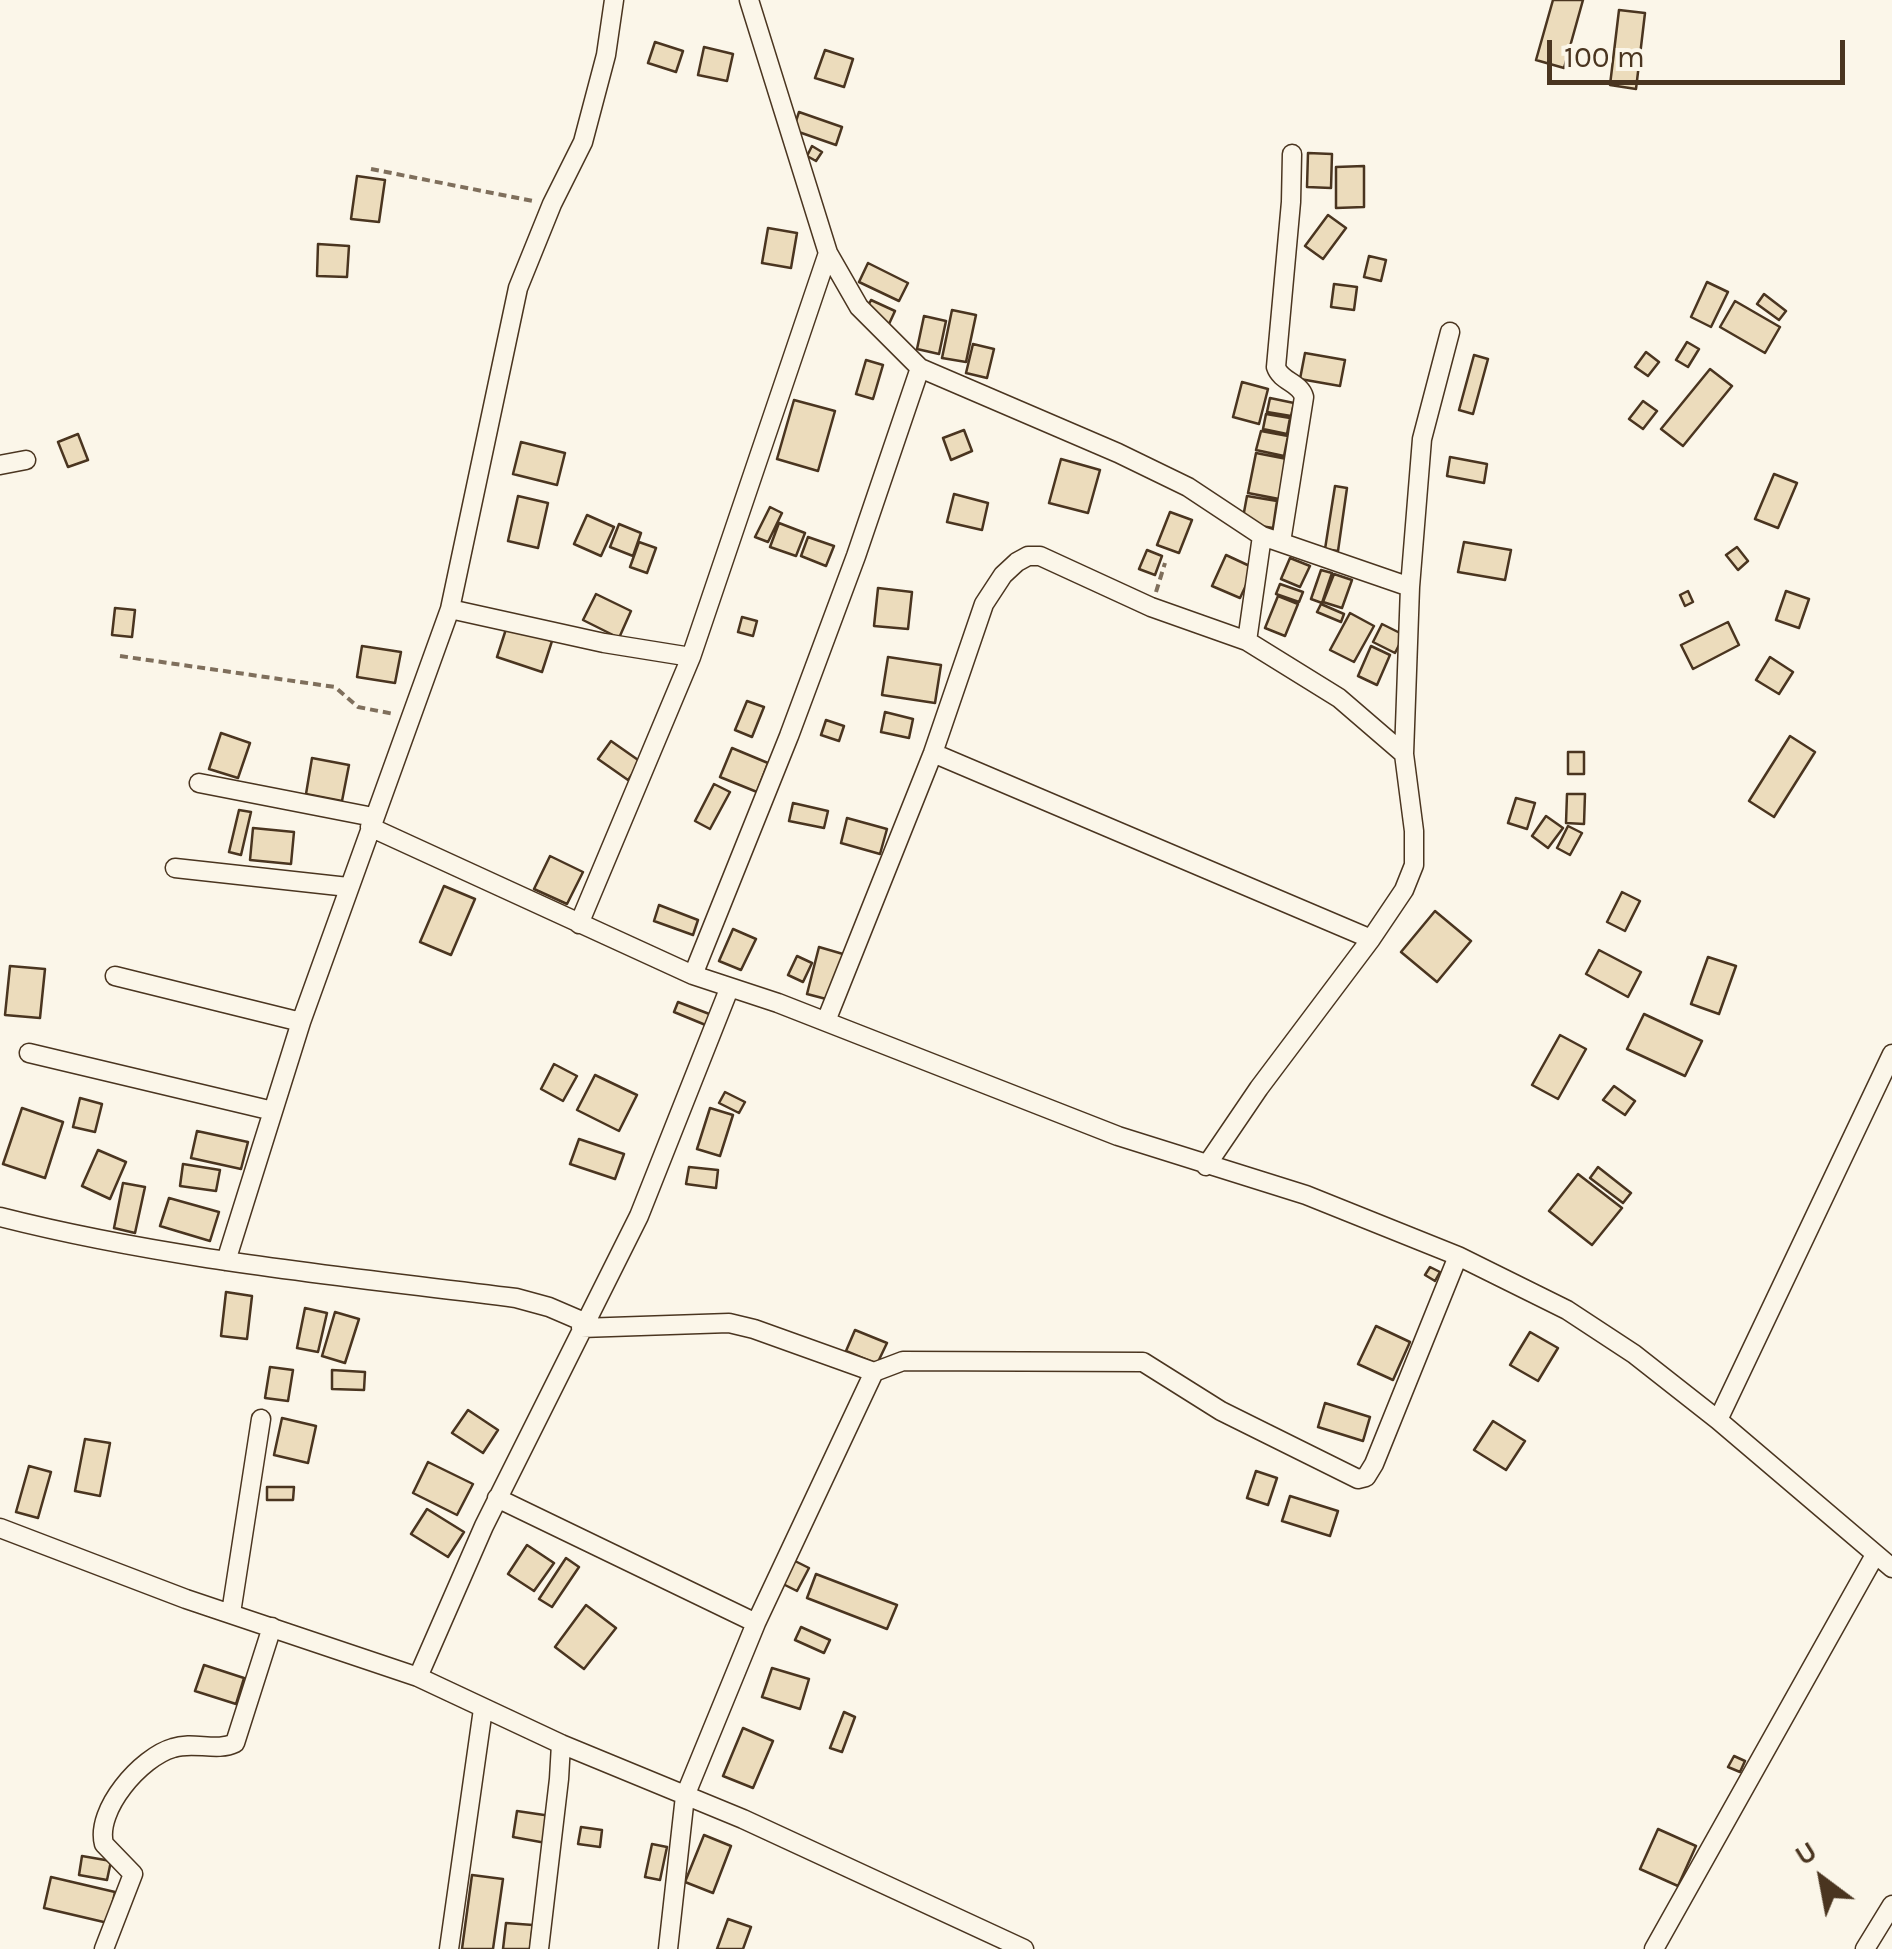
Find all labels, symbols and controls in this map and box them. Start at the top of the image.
scale bar [1552,20,1850,82]
text: 100 m [1564,39,1645,75]
north arrow [1772,1829,1872,1929]
text: U [1789,1834,1823,1872]

